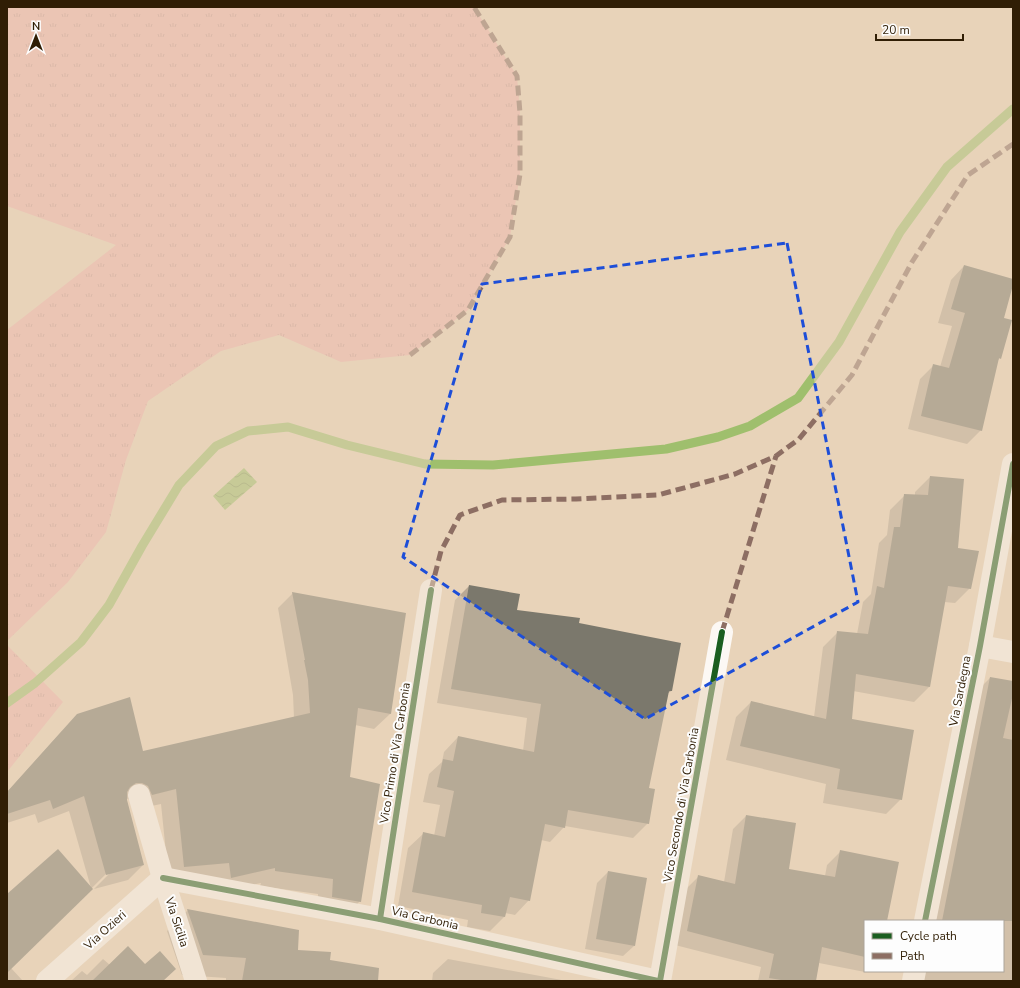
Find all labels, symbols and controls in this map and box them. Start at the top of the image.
north arrow [16,16,56,56]
scale bar [876,16,963,42]
text: N [32,19,40,34]
text: 20 m [882,22,910,38]
street label: Via Sardegna [945,654,975,729]
street label: Vico Primo di Via Carbonia [376,681,414,826]
street label: Vico Secondo di Via Carbonia [659,726,703,885]
street label: Via Sicilia [161,894,193,949]
street label: Via Carbonia [389,902,460,934]
street label: Via Ozieri [80,907,129,954]
legend [864,920,1004,972]
text: Cycle path [900,928,957,944]
text: Path [900,948,925,964]

